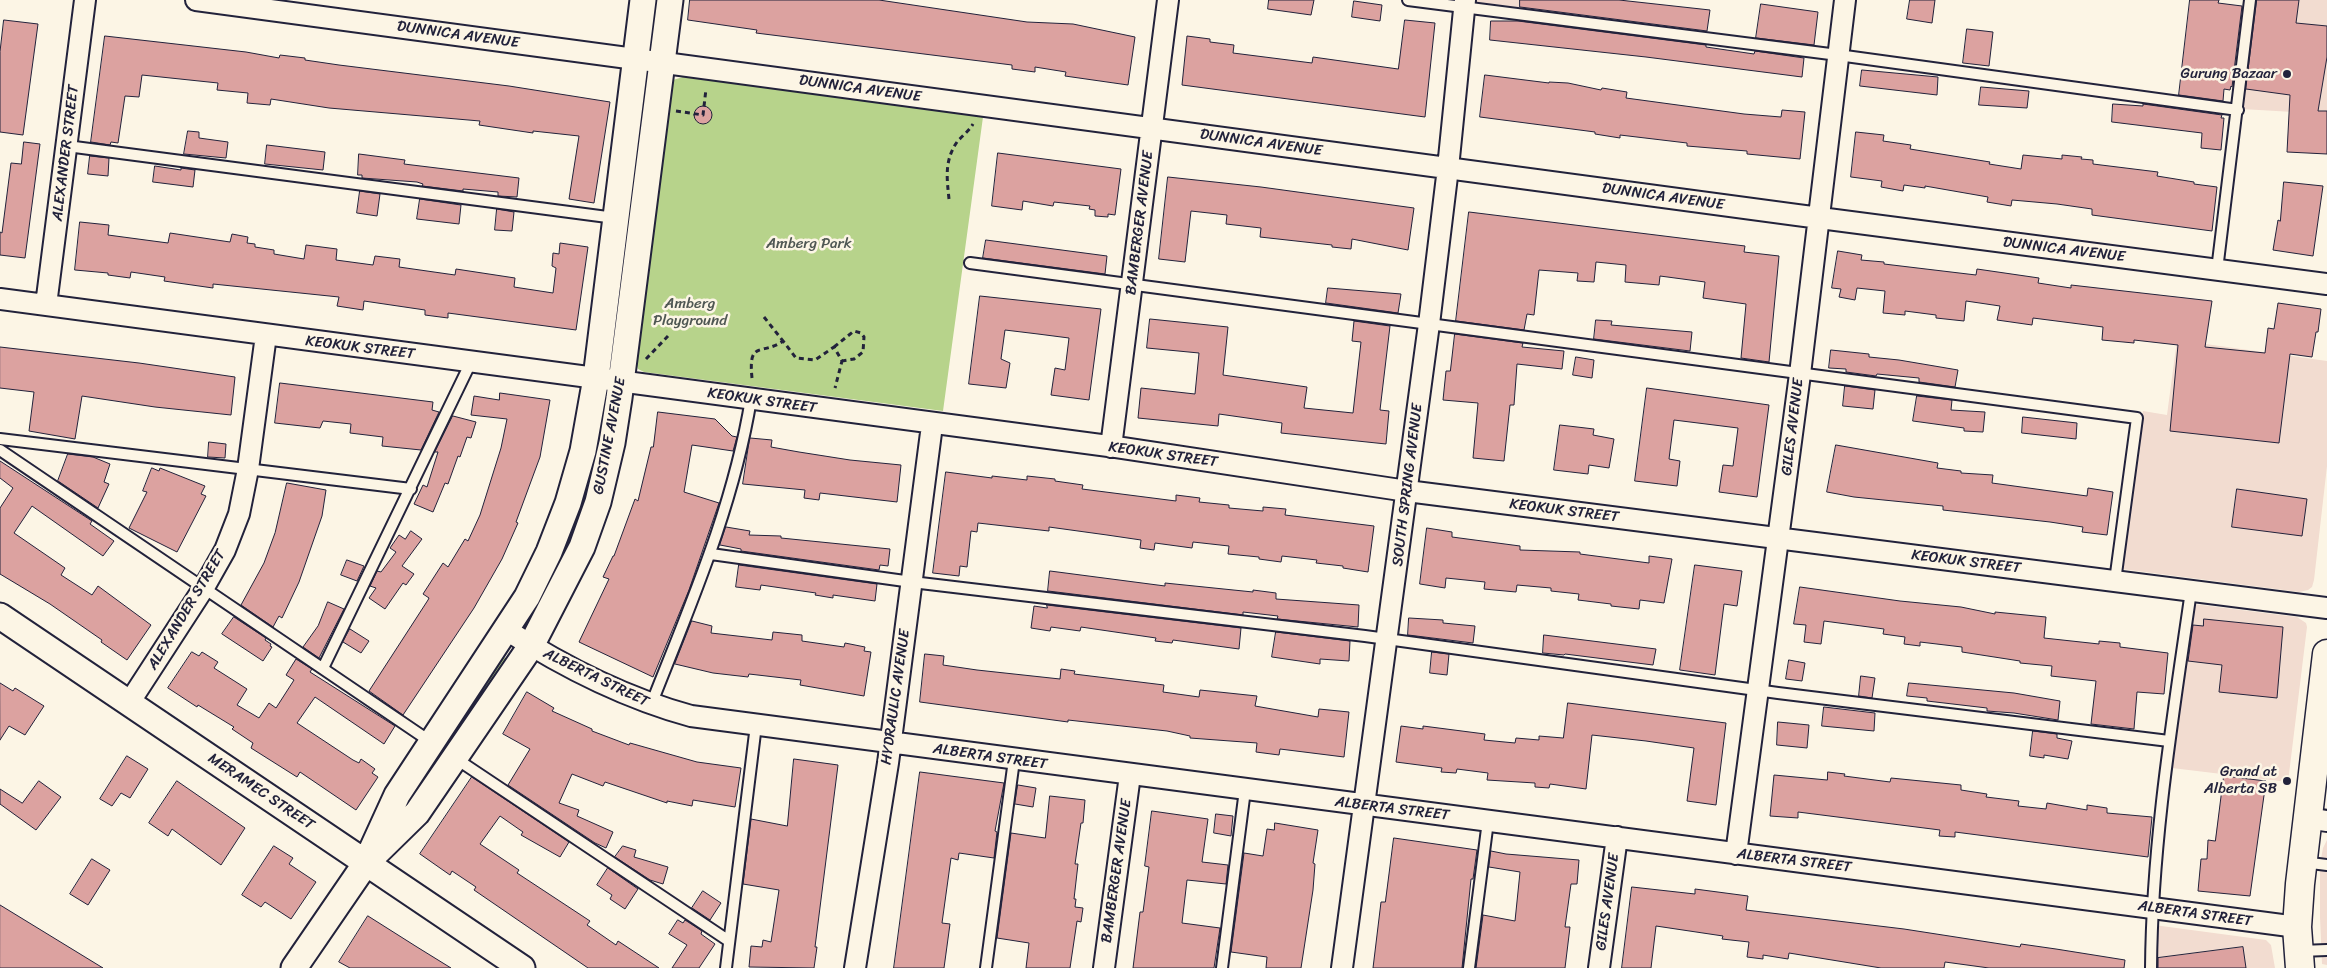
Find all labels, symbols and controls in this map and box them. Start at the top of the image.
street label: DUNNICA AVENUE [396,18,520,52]
place label: Gurung Bazaar [2181,65,2277,83]
marker: Gurung Bazaar [2281,68,2293,80]
street label: DUNNICA AVENUE [798,72,922,106]
street label: ALEXANDER STREET [49,84,83,222]
street label: DUNNICA AVENUE [1199,126,1323,160]
street label: BAMBERGER AVENUE [1122,150,1158,296]
street label: DUNNICA AVENUE [1601,180,1725,214]
street label: DUNNICA AVENUE [2002,234,2126,266]
park label: Amberg Park [766,235,852,253]
park label: Amberg Playground [653,295,727,330]
street label: KEOKUK STREET [304,332,416,364]
street label: GUSTINE AVENUE [590,376,630,496]
street label: GILES AVENUE [1778,377,1808,477]
street label: KEOKUK STREET [706,384,818,418]
street label: SOUTH SPRING AVENUE [1389,403,1427,567]
street label: KEOKUK STREET [1107,438,1219,472]
street label: KEOKUK STREET [1508,495,1620,527]
street label: KEOKUK STREET [1910,546,2022,578]
street label: ALEXANDER STREET [144,547,230,673]
street label: HYDRAULIC AVENUE [878,628,914,766]
street label: ALBERTA STREET [540,645,652,711]
street label: ALBERTA STREET [932,740,1048,774]
street label: MERAMEC STREET [204,750,318,834]
place label: Grand at Alberta SB [2204,763,2277,798]
marker: Grand at Alberta SB [2281,775,2293,787]
street label: ALBERTA STREET [1334,793,1450,825]
street label: BAMBERGER AVENUE [1098,798,1136,944]
street label: ALBERTA STREET [1736,845,1852,877]
street label: GILES AVENUE [1592,852,1624,952]
street label: ALBERTA STREET [2137,897,2253,931]

